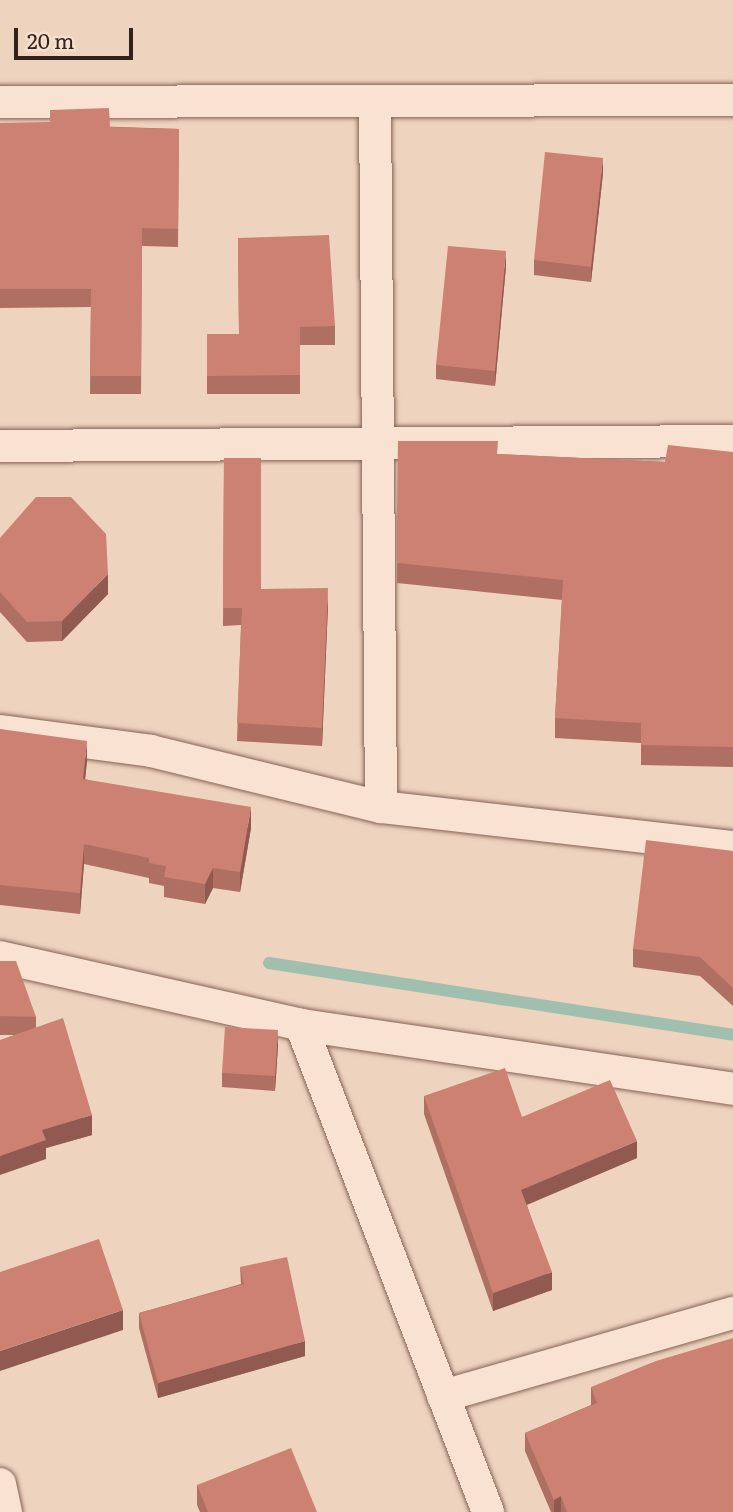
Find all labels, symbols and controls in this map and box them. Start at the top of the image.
scale bar [18,14,136,58]
text: 20 m [27,24,74,55]

